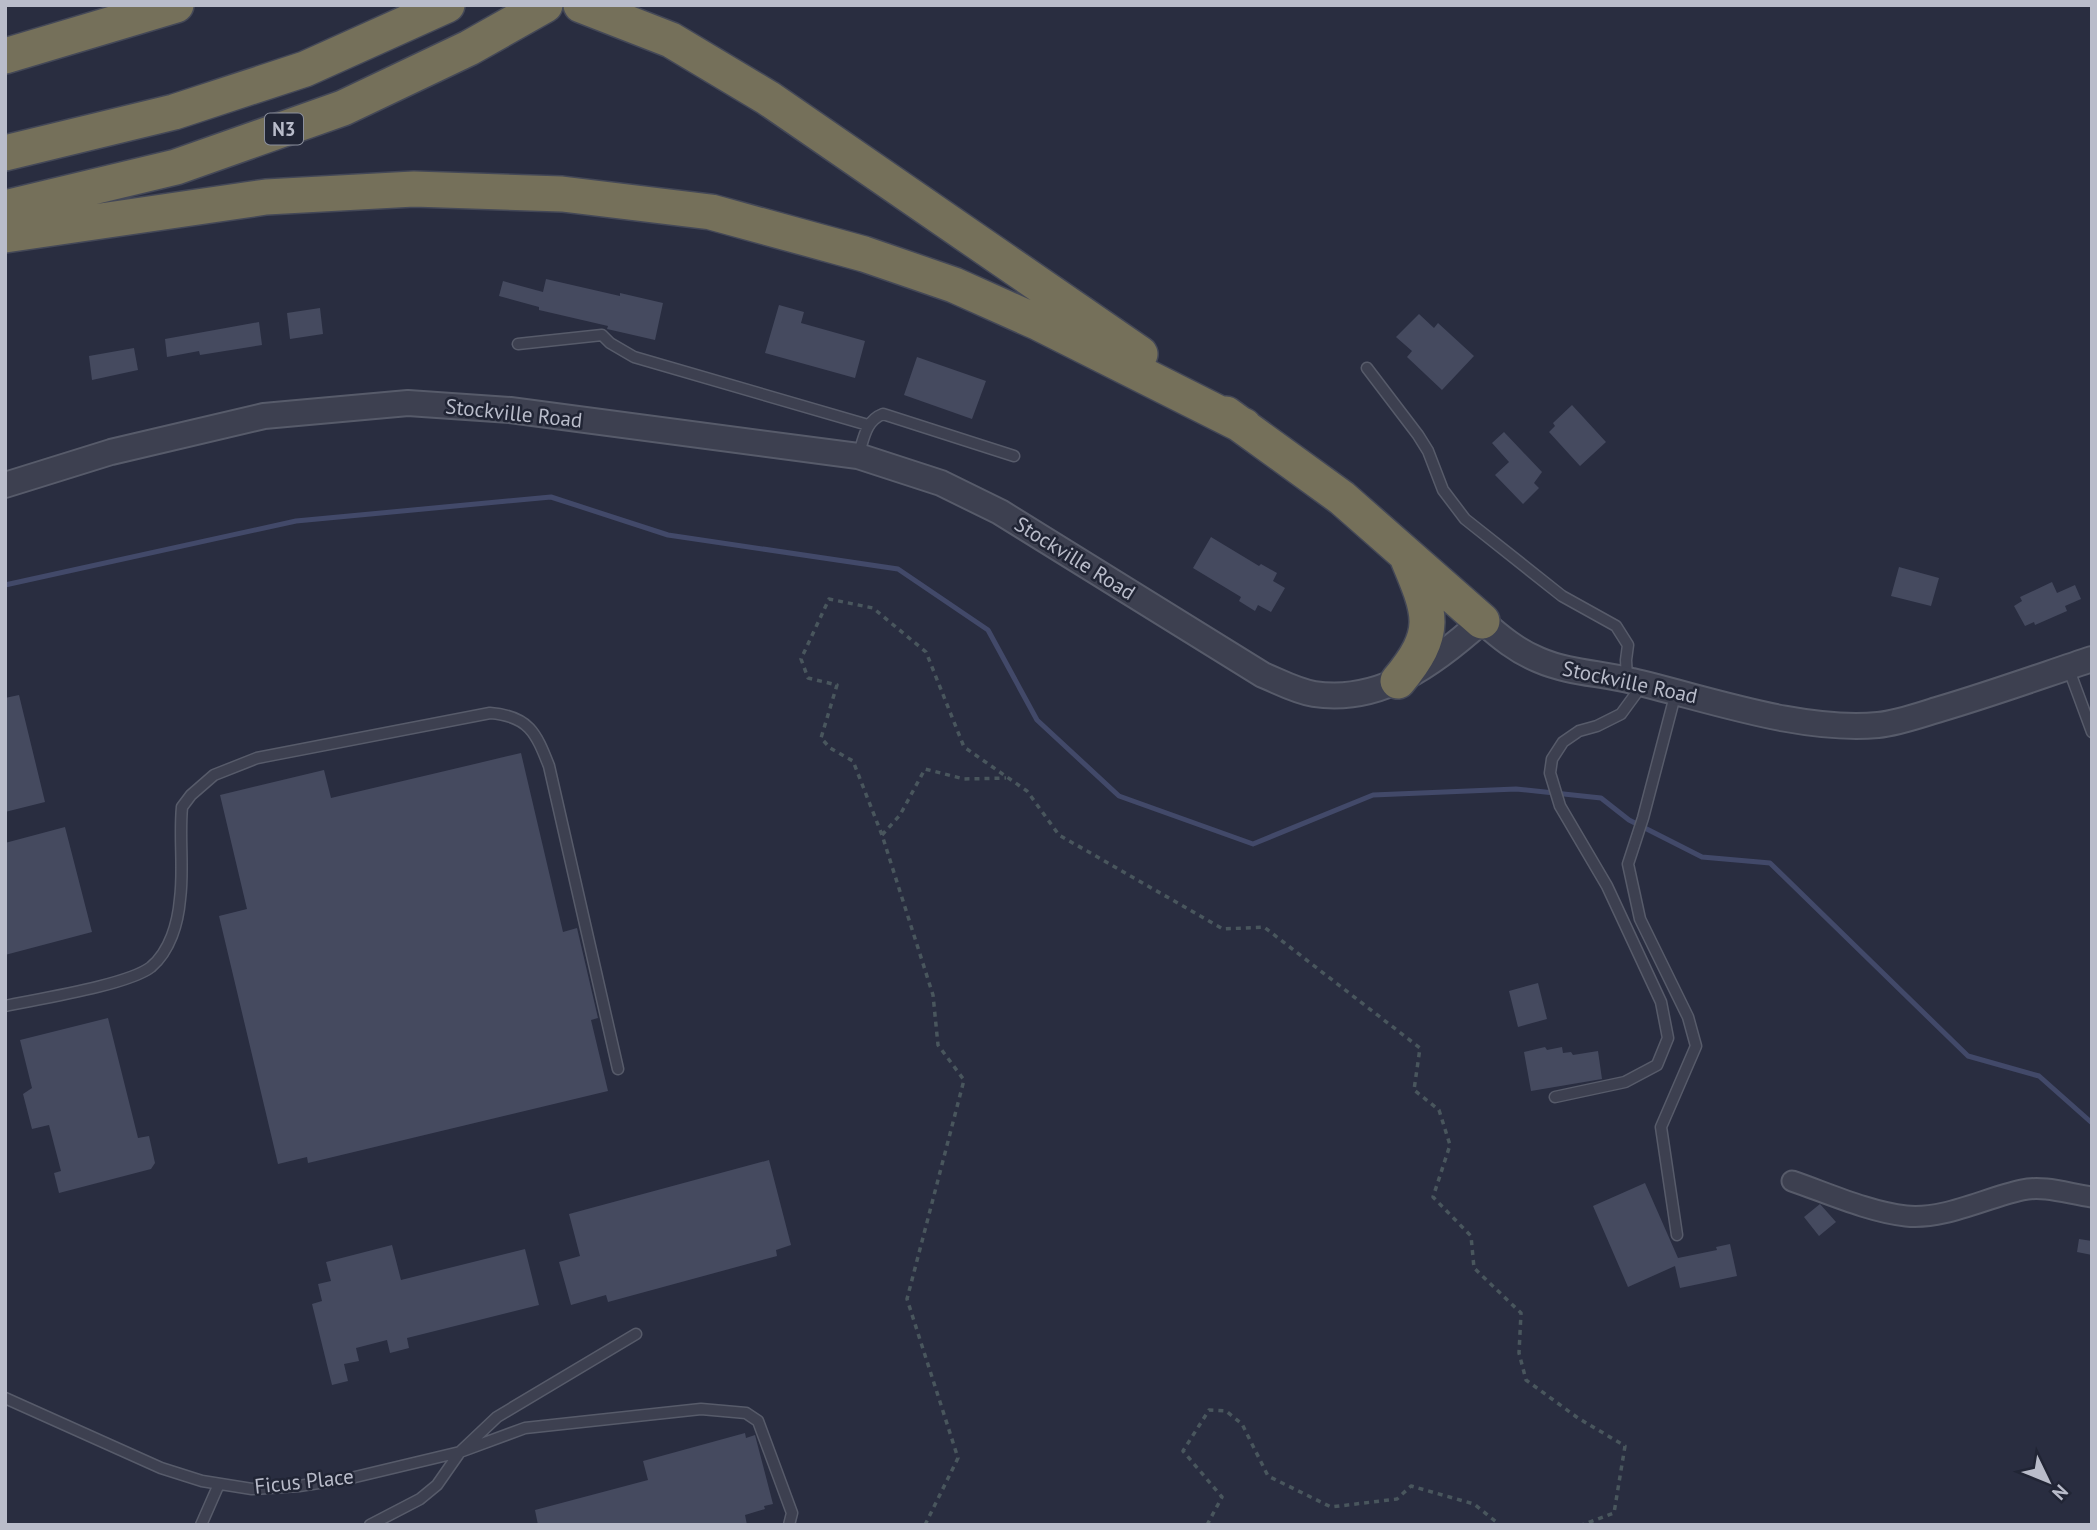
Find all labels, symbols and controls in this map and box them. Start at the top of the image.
road number: N3 [265,113,303,144]
street label: Stockville Road [444,392,584,434]
street label: Stockville Road [1010,510,1140,606]
street label: Stockville Road [1560,655,1700,709]
north arrow [2013,1446,2083,1516]
street label: Ficus Place [253,1462,355,1500]
text: N [2047,1480,2073,1505]

